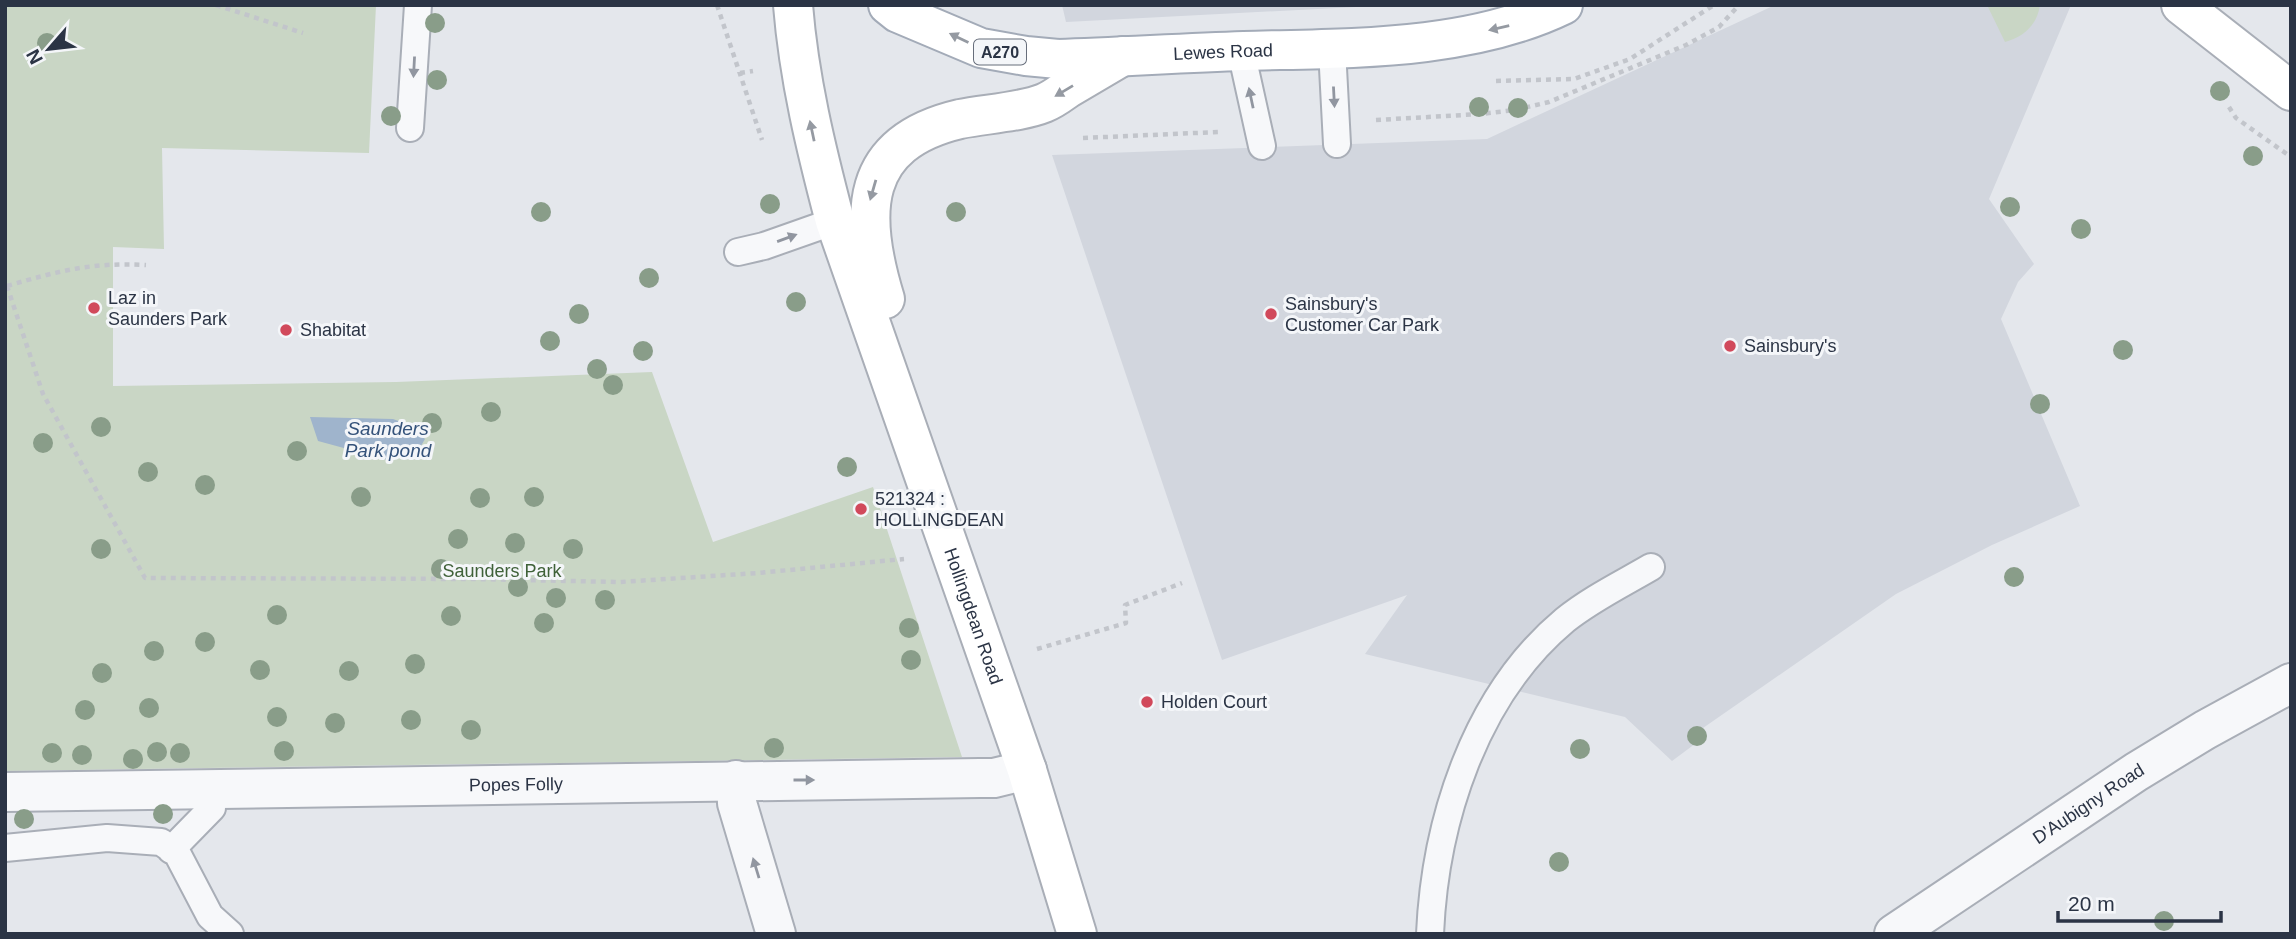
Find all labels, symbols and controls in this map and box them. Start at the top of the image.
north arrow [14,14,84,84]
one-way arrow [1488,22,1510,33]
one-way arrow [949,33,969,44]
road number: A270 [974,40,1026,64]
street label: Lewes Road [1173,40,1273,64]
text: N [22,46,47,68]
one-way arrow [408,56,419,78]
one-way arrow [1055,85,1074,98]
one-way arrow [1329,86,1340,108]
one-way arrow [1246,87,1257,109]
one-way arrow [806,120,817,142]
one-way arrow [868,180,878,201]
one-way arrow [776,232,797,243]
place label: Laz in Saunders Park [108,288,228,329]
place label: Sainsbury's Customer Car Park [1285,294,1440,335]
marker: Laz in Saunders Park [86,300,102,316]
marker: Sainsbury's Customer Car Park [1263,306,1279,322]
place label: Shabitat [300,320,366,340]
marker: Shabitat [278,322,294,338]
place label: Sainsbury's [1744,336,1836,356]
marker: Sainsbury's [1722,338,1738,354]
water label: Saunders Park pond [345,418,433,461]
place label: 521324 : HOLLINGDEAN [875,489,1004,530]
marker: 521324 : HOLLINGDEAN [853,501,869,517]
street label: Hollingdean Road [940,545,1006,687]
park label: Saunders Park [442,561,563,581]
place label: Holden Court [1161,692,1267,712]
marker: Holden Court [1139,694,1155,710]
street label: D'Aubigny Road [2029,760,2148,848]
street label: Popes Folly [469,774,563,795]
one-way arrow [793,774,815,786]
one-way arrow [751,858,761,879]
scale bar [2058,880,2221,924]
text: 20 m [2068,892,2115,915]

